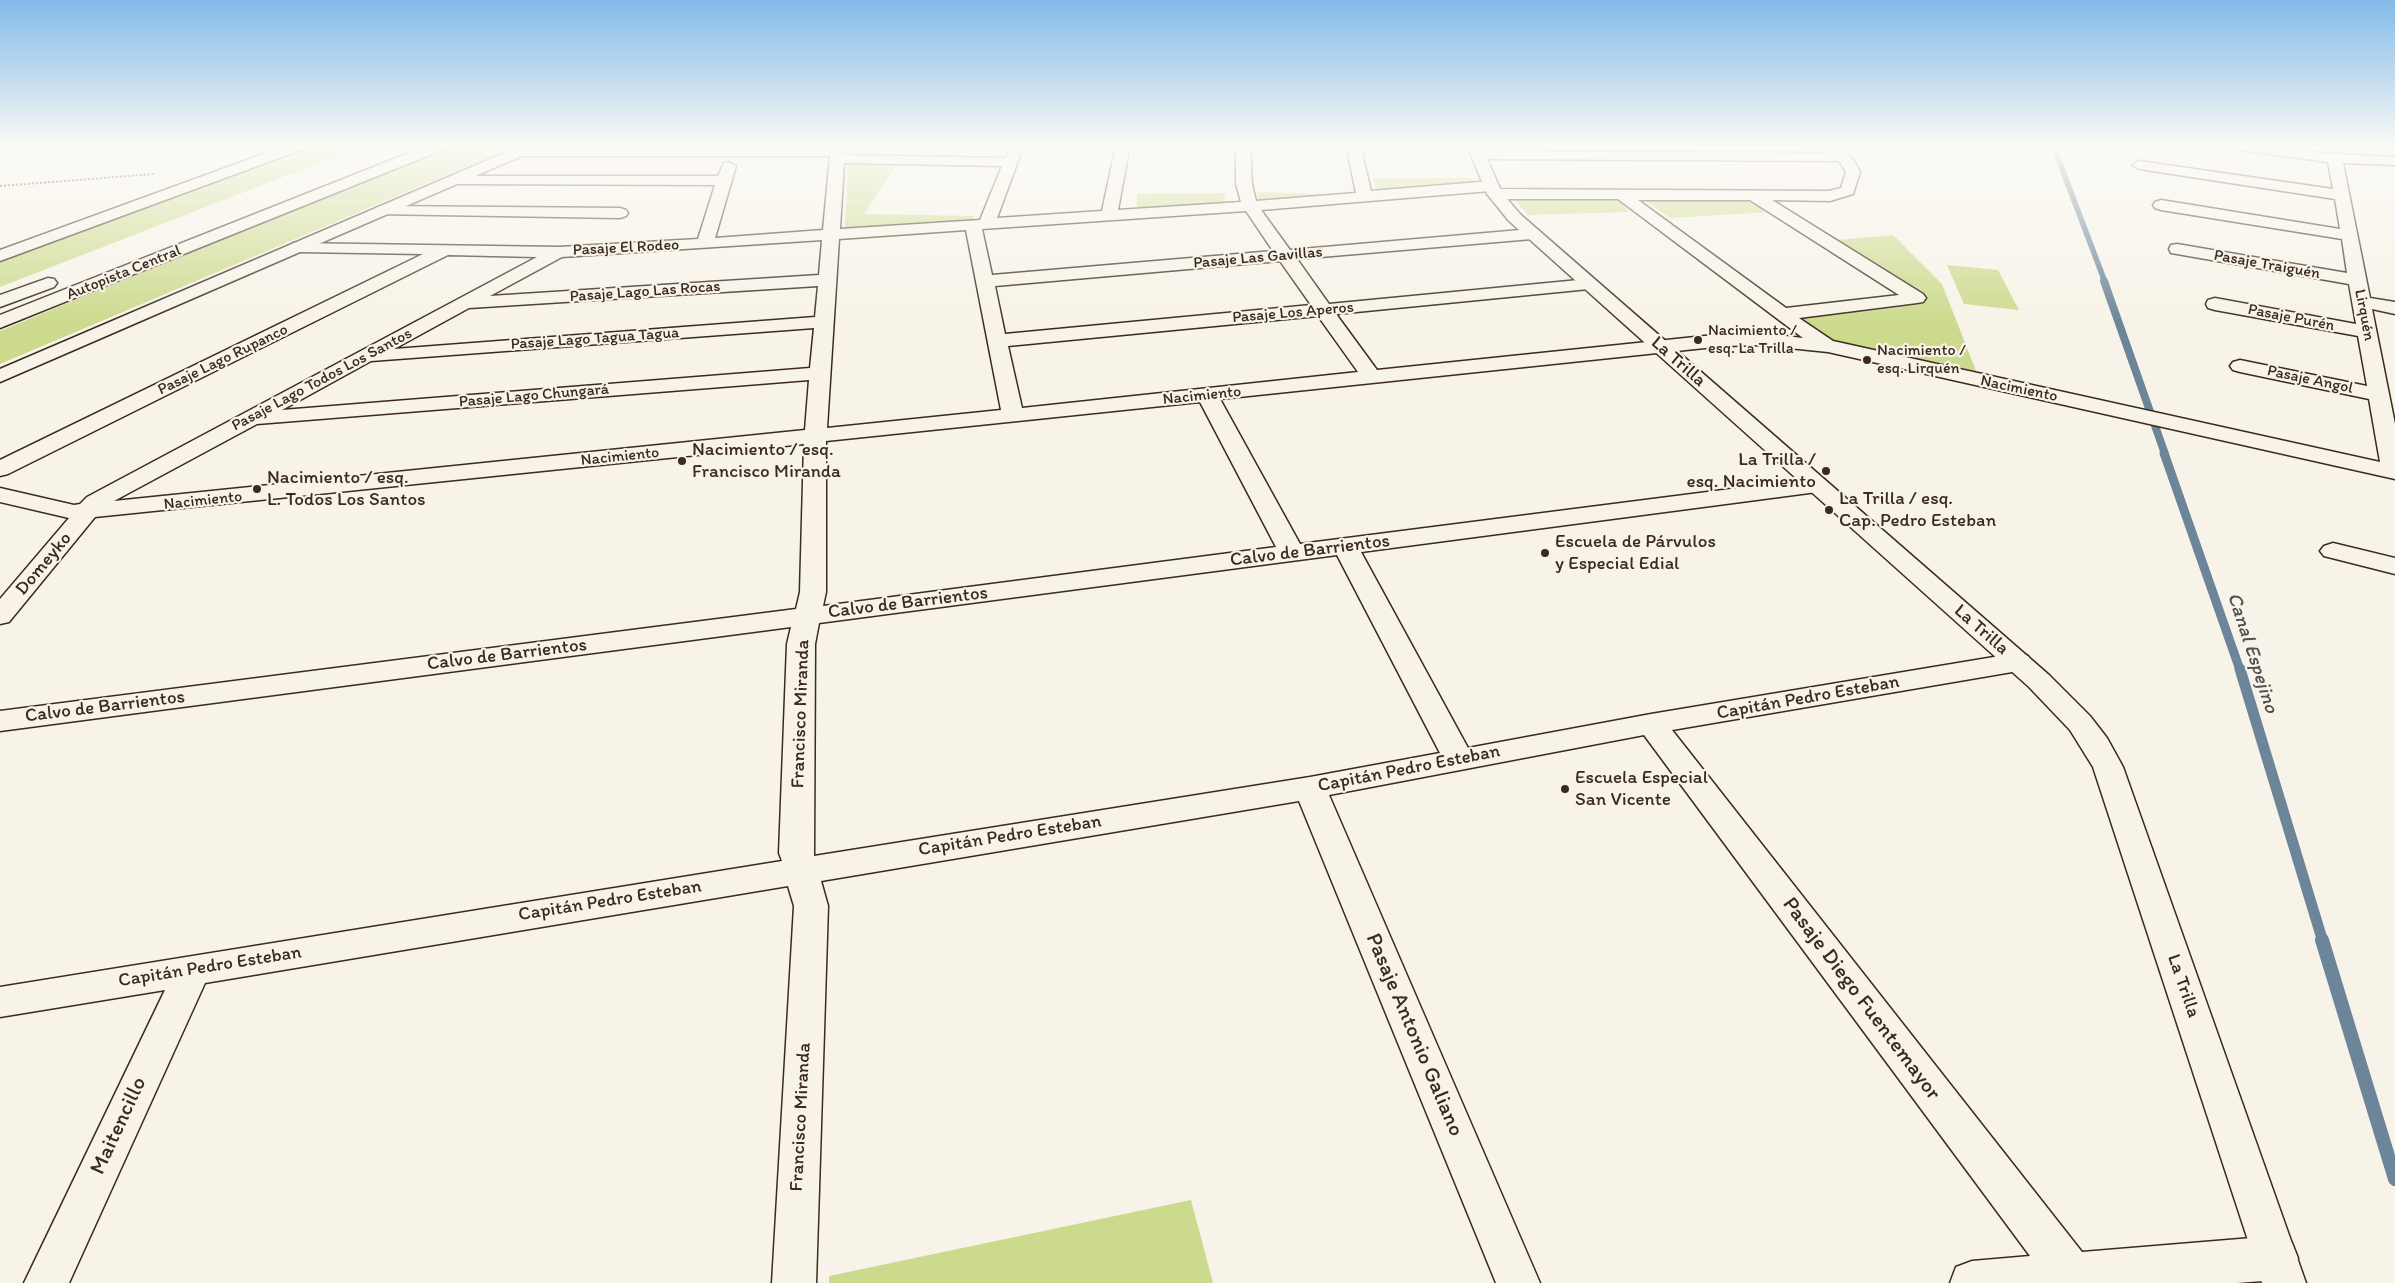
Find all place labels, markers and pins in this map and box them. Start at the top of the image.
place label: Nacimiento / esq. La Trilla [1708,321,1797,359]
marker: Nacimiento / esq. La Trilla [1692,334,1704,346]
place label: Nacimiento / esq. Lirquén [1877,341,1966,379]
marker: Nacimiento / esq. Lirquén [1861,354,1873,366]
place label: Nacimiento / esq. Francisco Miranda [692,439,841,483]
place label: La Trilla / esq. Nacimiento [1687,449,1816,493]
marker: Nacimiento / esq. Francisco Miranda [676,455,688,467]
marker: La Trilla / esq. Nacimiento [1820,465,1832,477]
place label: Nacimiento / esq. L. Todos Los Santos [267,467,426,511]
marker: Nacimiento / esq. L. Todos Los Santos [251,483,263,495]
place label: La Trilla / esq. Cap. Pedro Esteban [1839,488,1996,532]
marker: La Trilla / esq. Cap. Pedro Esteban [1823,504,1835,516]
place label: Escuela de Párvulos y Especial Edial [1555,531,1716,575]
marker: Escuela de Párvulos y Especial Edial [1539,547,1551,559]
place label: Escuela Especial San Vicente [1575,767,1708,811]
marker: Escuela Especial San Vicente [1559,783,1571,795]

